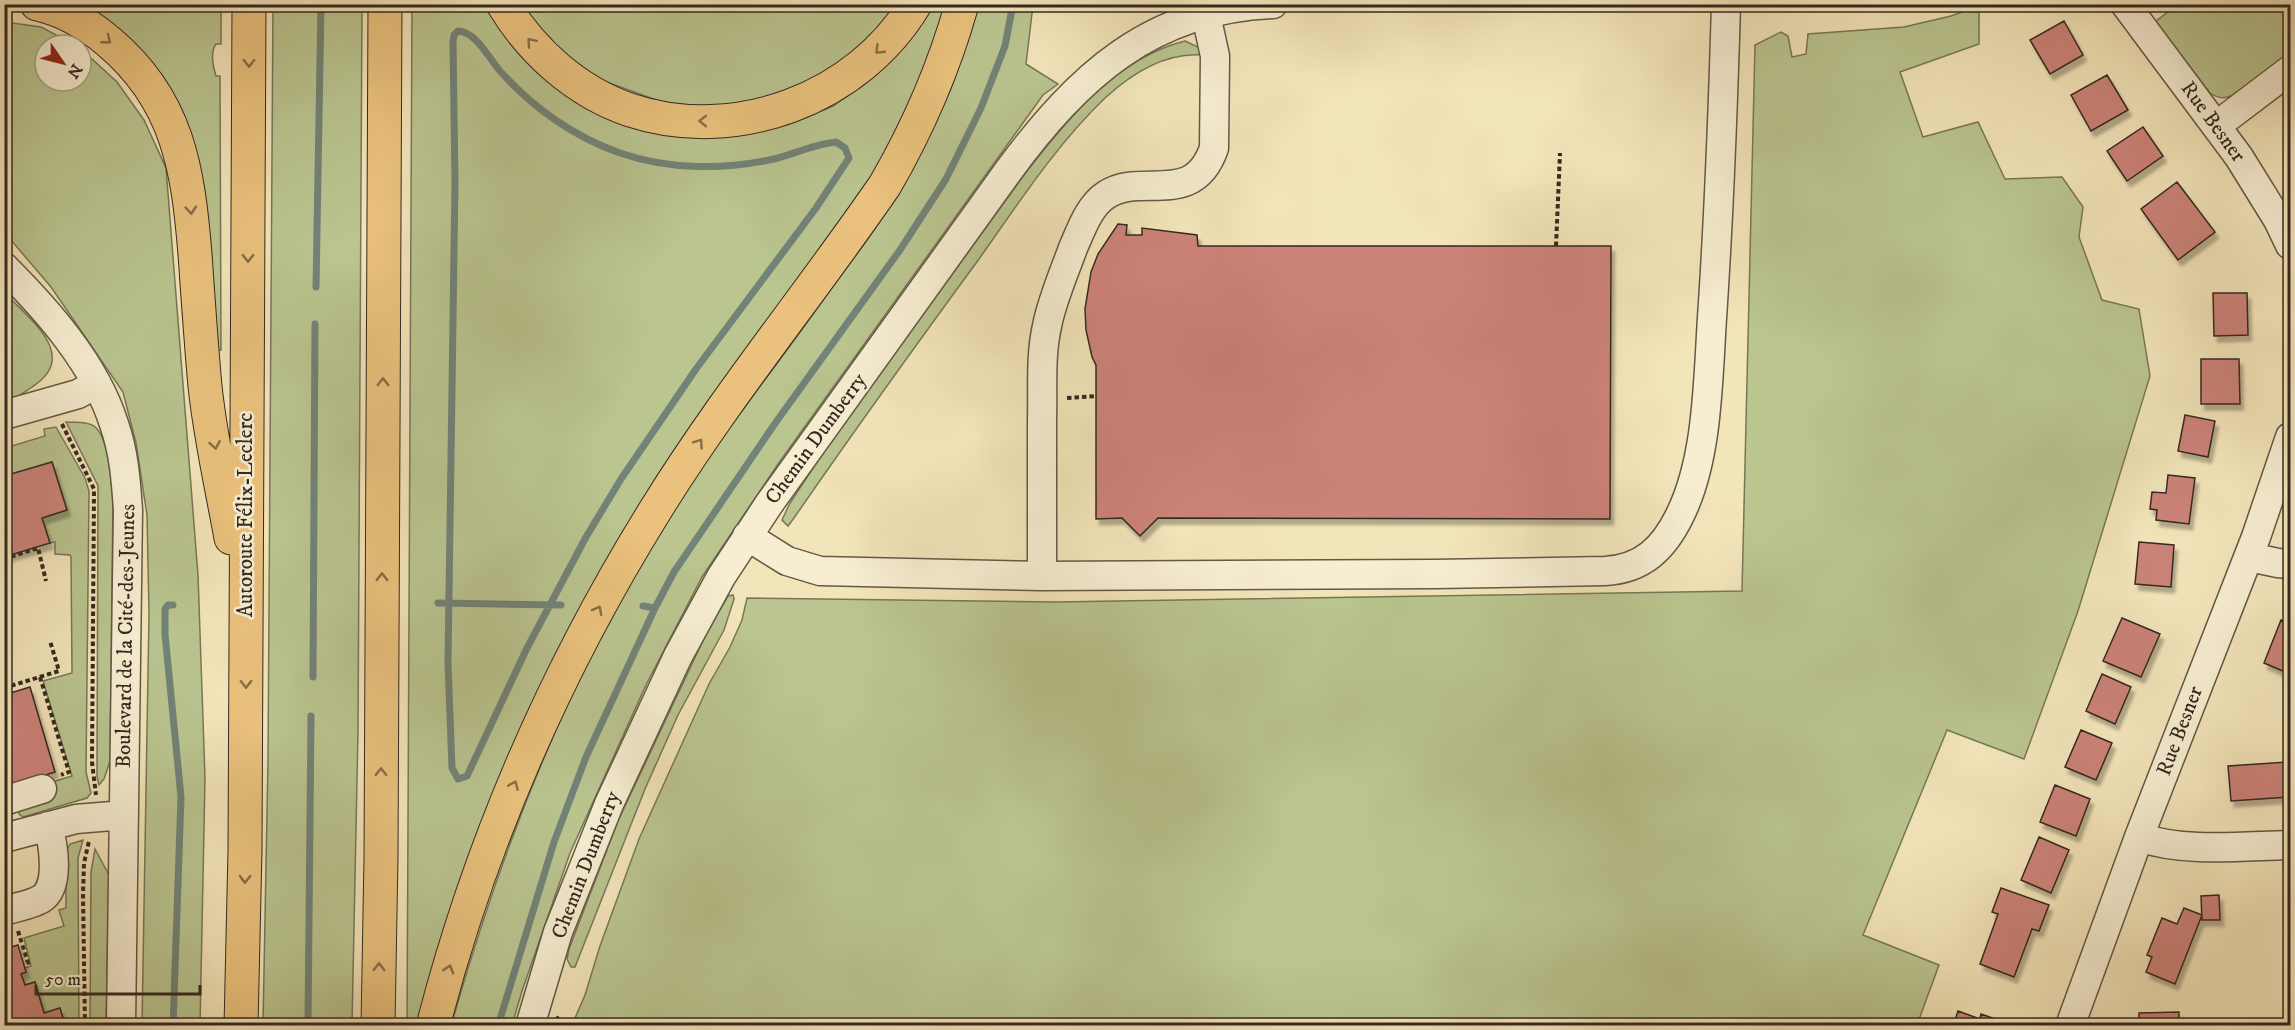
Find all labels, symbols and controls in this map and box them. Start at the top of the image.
north arrow [33,33,93,93]
one-way arrow [100,33,111,44]
one-way arrow [527,38,538,49]
one-way arrow [875,43,886,54]
one-way arrow [243,58,255,67]
text: N [63,60,86,82]
street label: Rue Besner [2175,76,2251,168]
one-way arrow [698,115,707,127]
one-way arrow [184,205,197,214]
one-way arrow [242,253,254,262]
street label: Chemin Dumberry [760,367,873,510]
one-way arrow [377,378,389,387]
street label: Autoroute Félix-Leclerc [233,413,259,617]
one-way arrow [692,439,703,450]
one-way arrow [208,440,221,450]
street label: Boulevard de la Cité-des-Jeunes [111,504,141,768]
one-way arrow [376,573,388,582]
one-way arrow [591,605,602,616]
one-way arrow [240,680,252,689]
street label: Rue Besner [2151,682,2209,779]
one-way arrow [375,768,388,777]
one-way arrow [507,781,519,792]
street label: Chemin Dumberry [546,787,626,942]
one-way arrow [239,875,251,884]
scale bar [36,958,200,996]
one-way arrow [373,963,386,972]
one-way arrow [442,964,454,975]
text: 50 m [45,969,81,991]

